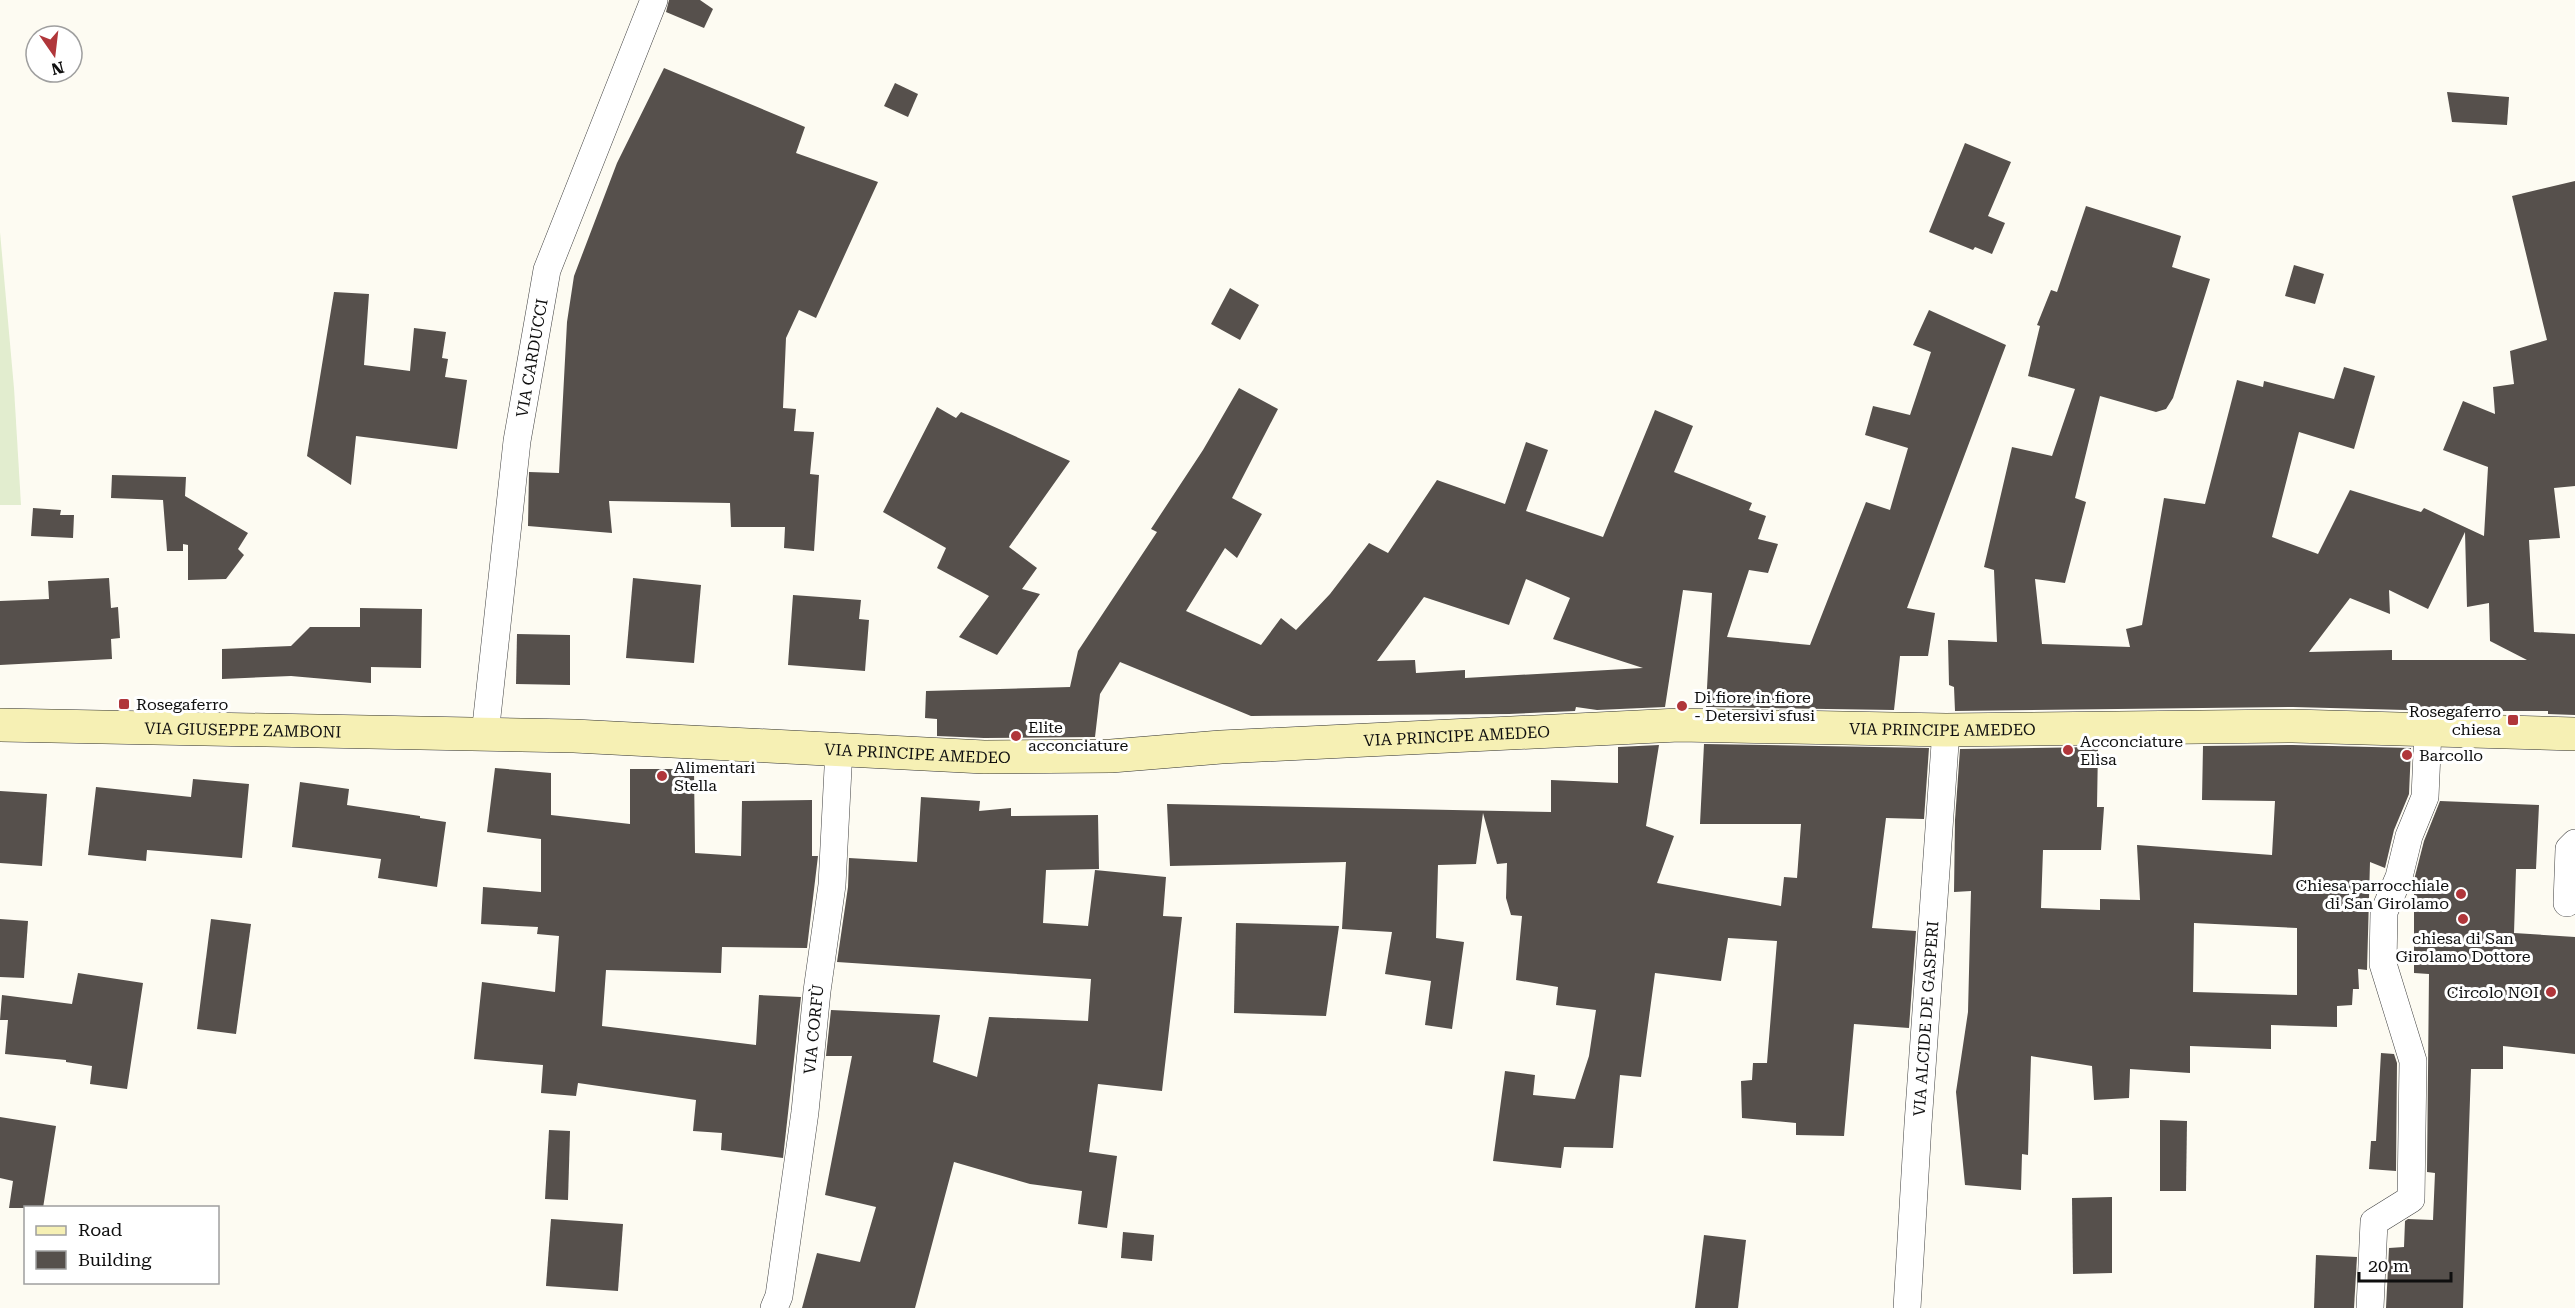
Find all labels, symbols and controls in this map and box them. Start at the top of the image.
north arrow [24,24,84,84]
text: N [49,57,66,79]
street label: VIA CARDUCCI [512,297,552,419]
place label: Di fiore in fiore - Detersivi sfusi [1694,688,1815,725]
place label: Rosegaferro [136,695,228,714]
marker: Rosegaferro [117,697,131,711]
marker: Di fiore in fiore - Detersivi sfusi [1675,699,1689,713]
place label: Rosegaferro chiesa [2409,702,2501,739]
marker: Rosegaferro chiesa [2506,713,2520,727]
place label: Elite acconciature [1028,718,1128,755]
street label: VIA GIUSEPPE ZAMBONI [144,719,342,742]
street label: VIA PRINCIPE AMEDEO [1849,719,2036,740]
street label: VIA PRINCIPE AMEDEO [1363,722,1550,750]
marker: Elite acconciature [1009,729,1023,743]
place label: Acconciature Elisa [2080,732,2183,769]
street label: VIA PRINCIPE AMEDEO [824,740,1011,767]
marker: Acconciature Elisa [2061,743,2075,757]
place label: Barcollo [2419,746,2483,765]
marker: Barcollo [2400,748,2414,762]
place label: Alimentari Stella [674,758,755,795]
marker: Alimentari Stella [655,769,669,783]
place label: Chiesa parrocchiale di San Girolamo [2296,876,2449,913]
marker: Chiesa parrocchiale di San Girolamo [2454,887,2468,901]
marker: chiesa di San Girolamo Dottore [2456,912,2470,926]
street label: VIA ALCIDE DE GASPERI [1910,920,1942,1117]
place label: chiesa di San Girolamo Dottore [2395,929,2531,966]
street label: VIA CORFÙ [800,983,828,1075]
place label: Circolo NOI [2447,983,2539,1002]
marker: Circolo NOI [2544,985,2558,999]
legend [24,1206,219,1284]
text: Road [78,1219,123,1240]
scale bar [2359,1245,2450,1283]
text: Building [78,1249,152,1270]
text: 20 m [2368,1255,2409,1276]

